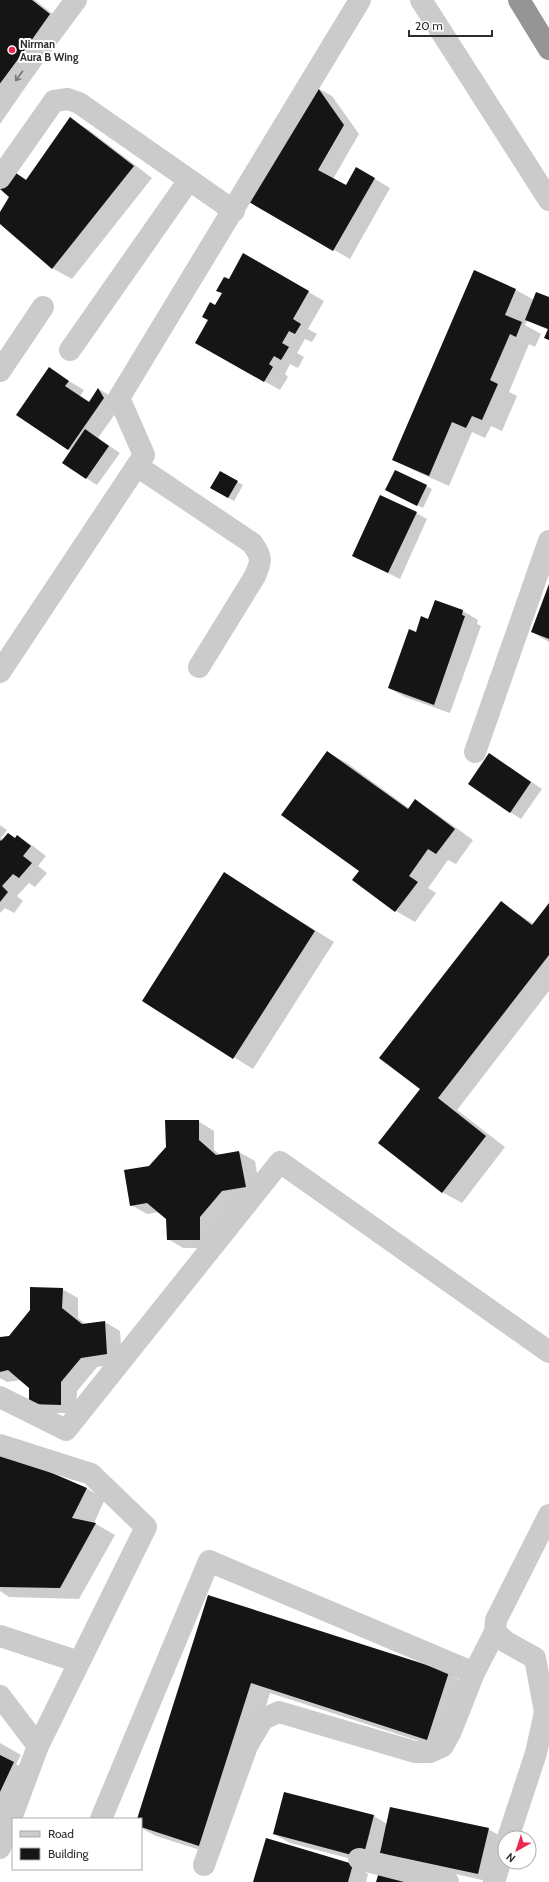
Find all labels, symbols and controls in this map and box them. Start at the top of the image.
scale bar [409,12,492,38]
text: 20 m [415,18,443,33]
place label: Nirman Aura B Wing [20,37,79,64]
marker: Nirman Aura B Wing [7,45,17,55]
one-way arrow [15,71,23,82]
legend [12,1818,142,1870]
text: Road [48,1826,74,1841]
north arrow [497,1830,537,1870]
text: Building [48,1846,90,1861]
text: N [503,1850,518,1866]

